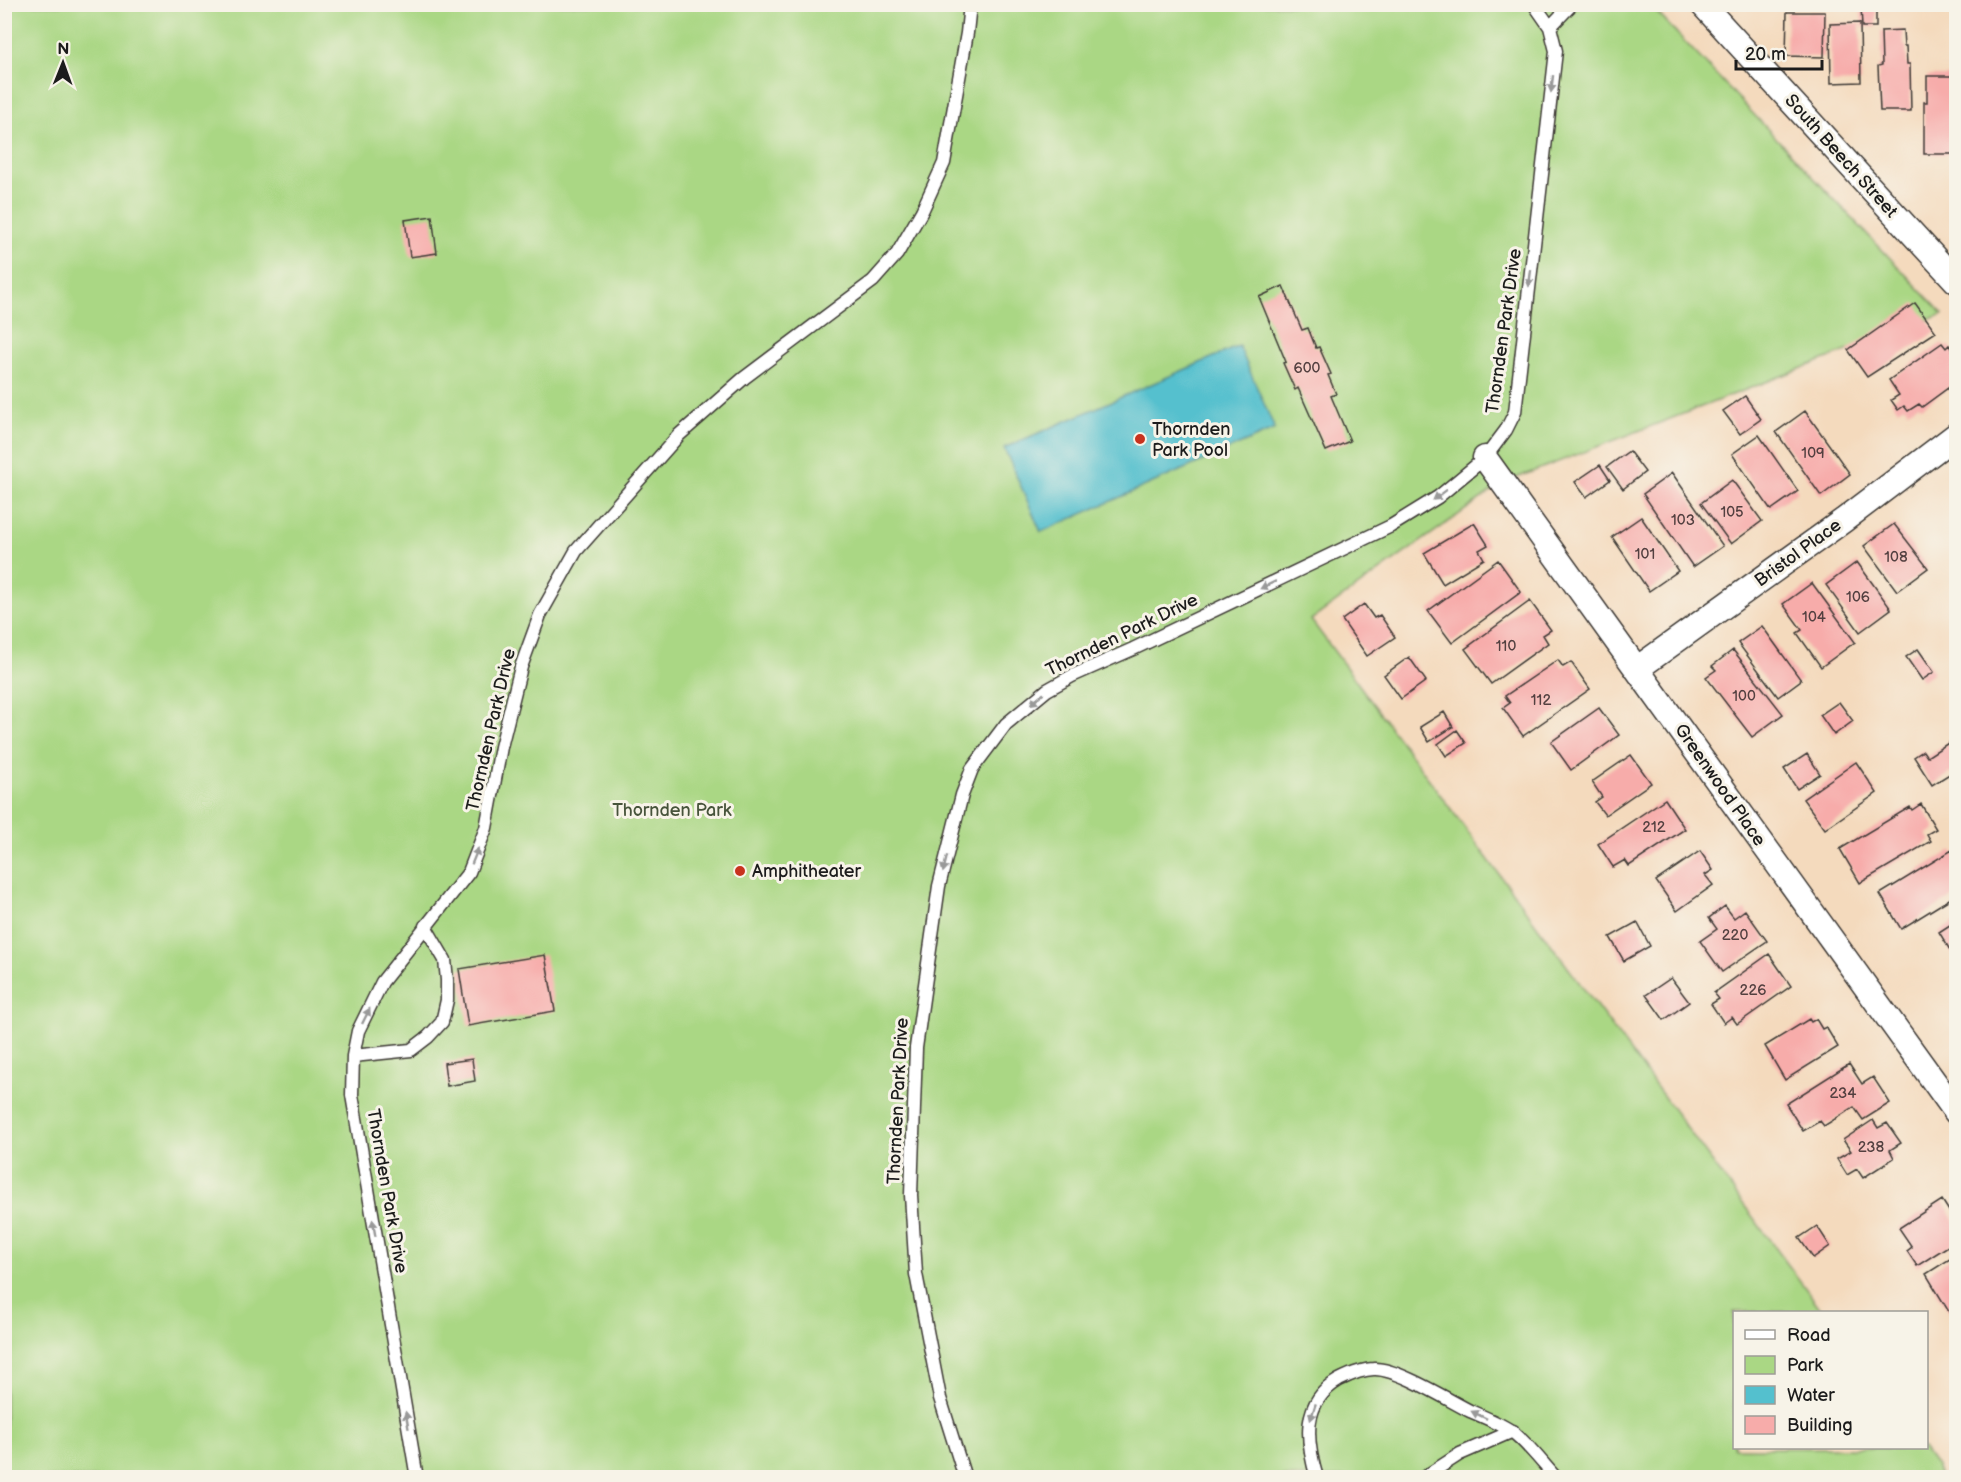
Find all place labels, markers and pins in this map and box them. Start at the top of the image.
place label: Thornden Park Pool [1152,419,1230,461]
marker: Thornden Park Pool [1133,432,1147,446]
place label: Amphitheater [752,861,861,882]
marker: Amphitheater [733,864,747,878]

